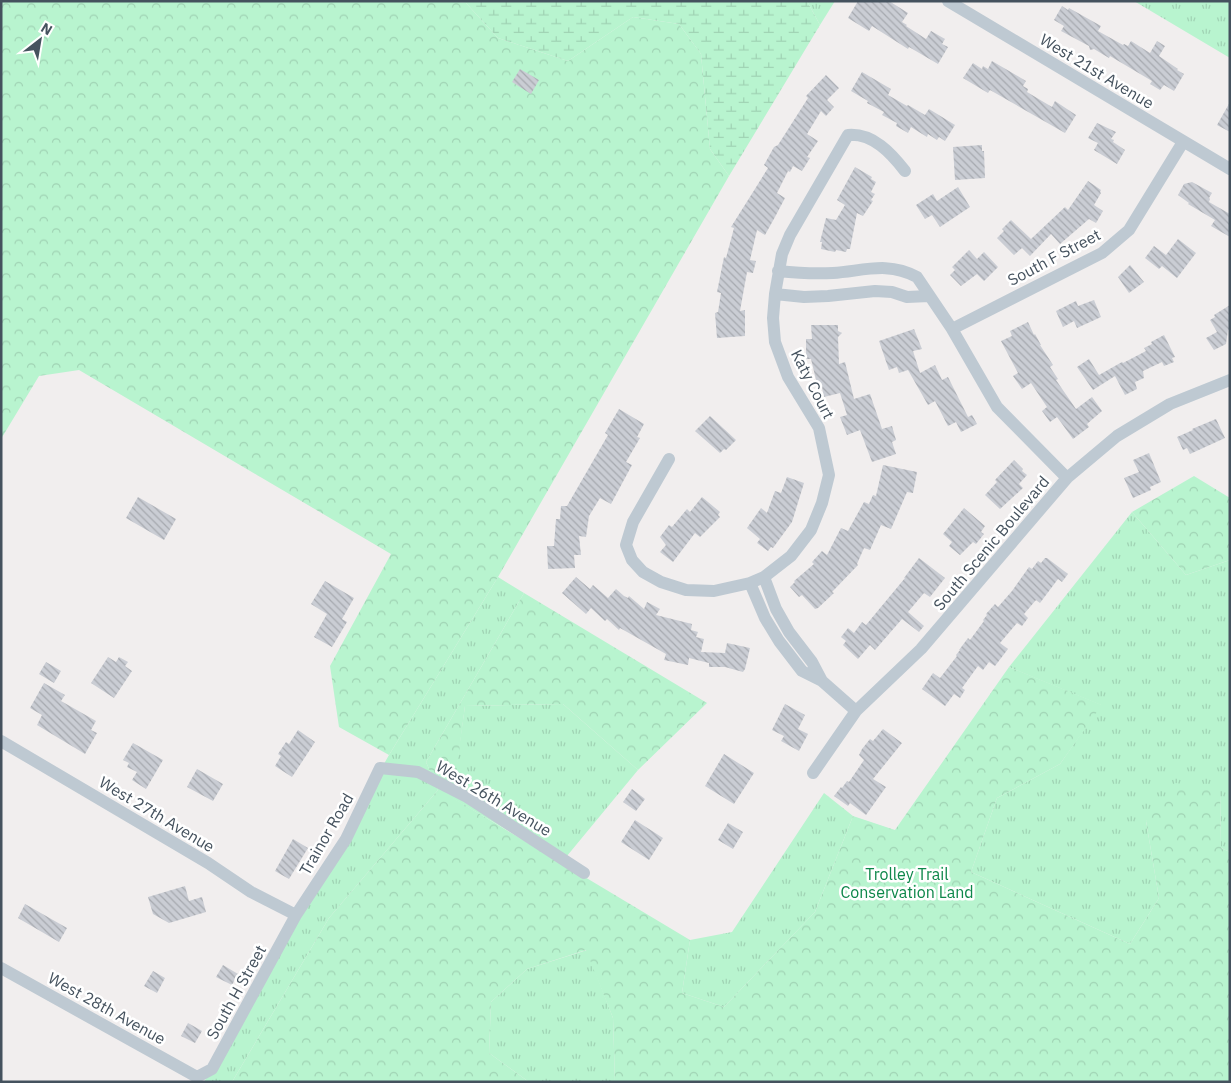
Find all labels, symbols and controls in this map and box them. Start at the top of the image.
north arrow [15,15,65,65]
text: N [38,19,56,39]
street label: West 21st Avenue [1036,29,1158,113]
street label: South F Street [1004,224,1104,290]
street label: Katy Court [787,346,839,422]
street label: South Scenic Boulevard [929,472,1053,614]
street label: West 26th Avenue [433,756,555,840]
street label: West 27th Avenue [96,772,218,856]
street label: Trainor Road [295,789,357,879]
park label: Trolley Trail Conservation Land [840,864,974,902]
street label: South H Street [202,941,270,1043]
street label: West 28th Avenue [45,968,169,1049]

